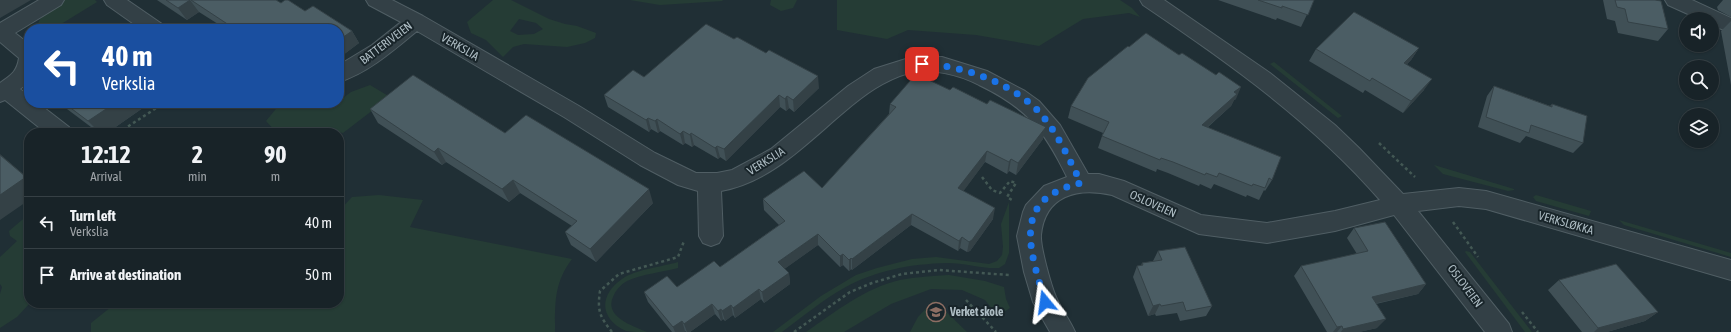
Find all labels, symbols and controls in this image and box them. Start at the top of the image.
map controls [1679,12,1719,148]
button: sound [1679,12,1719,52]
street label: BATTERIVEIEN [357,19,415,67]
street label: VERKSLIA [439,31,482,63]
icon: left [36,40,88,92]
text: 40 m [102,40,152,72]
pin [905,47,939,81]
icon: arrive [911,53,933,75]
button: search [1679,60,1719,100]
text: Verkslia [102,73,155,94]
button: layers [1679,108,1719,148]
text: 12:12 [81,141,131,168]
text: 2 [192,141,203,168]
text: 90 [264,141,287,168]
street label: VERKSLIA [745,144,787,178]
text: Arrival [90,169,122,184]
text: min [188,169,207,184]
text: m [271,169,280,184]
street label: OSLOVEIEN [1127,188,1179,220]
text: Turn left [70,207,116,224]
street label: VERKSLØKKA [1537,208,1595,238]
icon: left [36,212,58,234]
text: 40 m [305,214,332,231]
text: Verkslia [70,224,109,239]
street label: OSLOVEIEN [1444,262,1486,310]
icon: arrive [36,264,58,286]
text: Arrive at destination [70,266,181,283]
text: 50 m [305,266,332,283]
position arrow [1024,281,1066,323]
school or university icon: Verket skole [925,301,947,323]
place label: Verket skole [949,305,1004,319]

